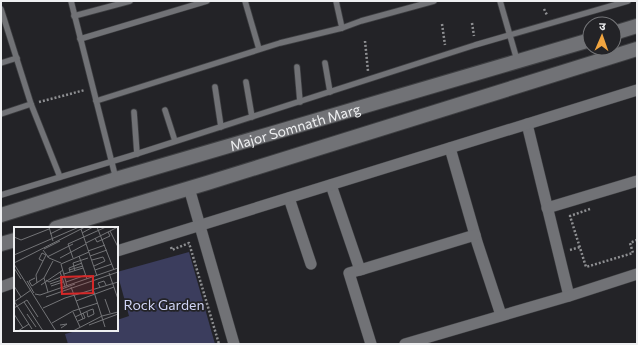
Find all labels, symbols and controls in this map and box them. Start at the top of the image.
north arrow [582,16,622,56]
text: उ [599,19,606,32]
street label: Major Somnath Marg [228,99,363,154]
inset map [14,227,118,331]
park label: Rock Garden [124,296,204,313]

